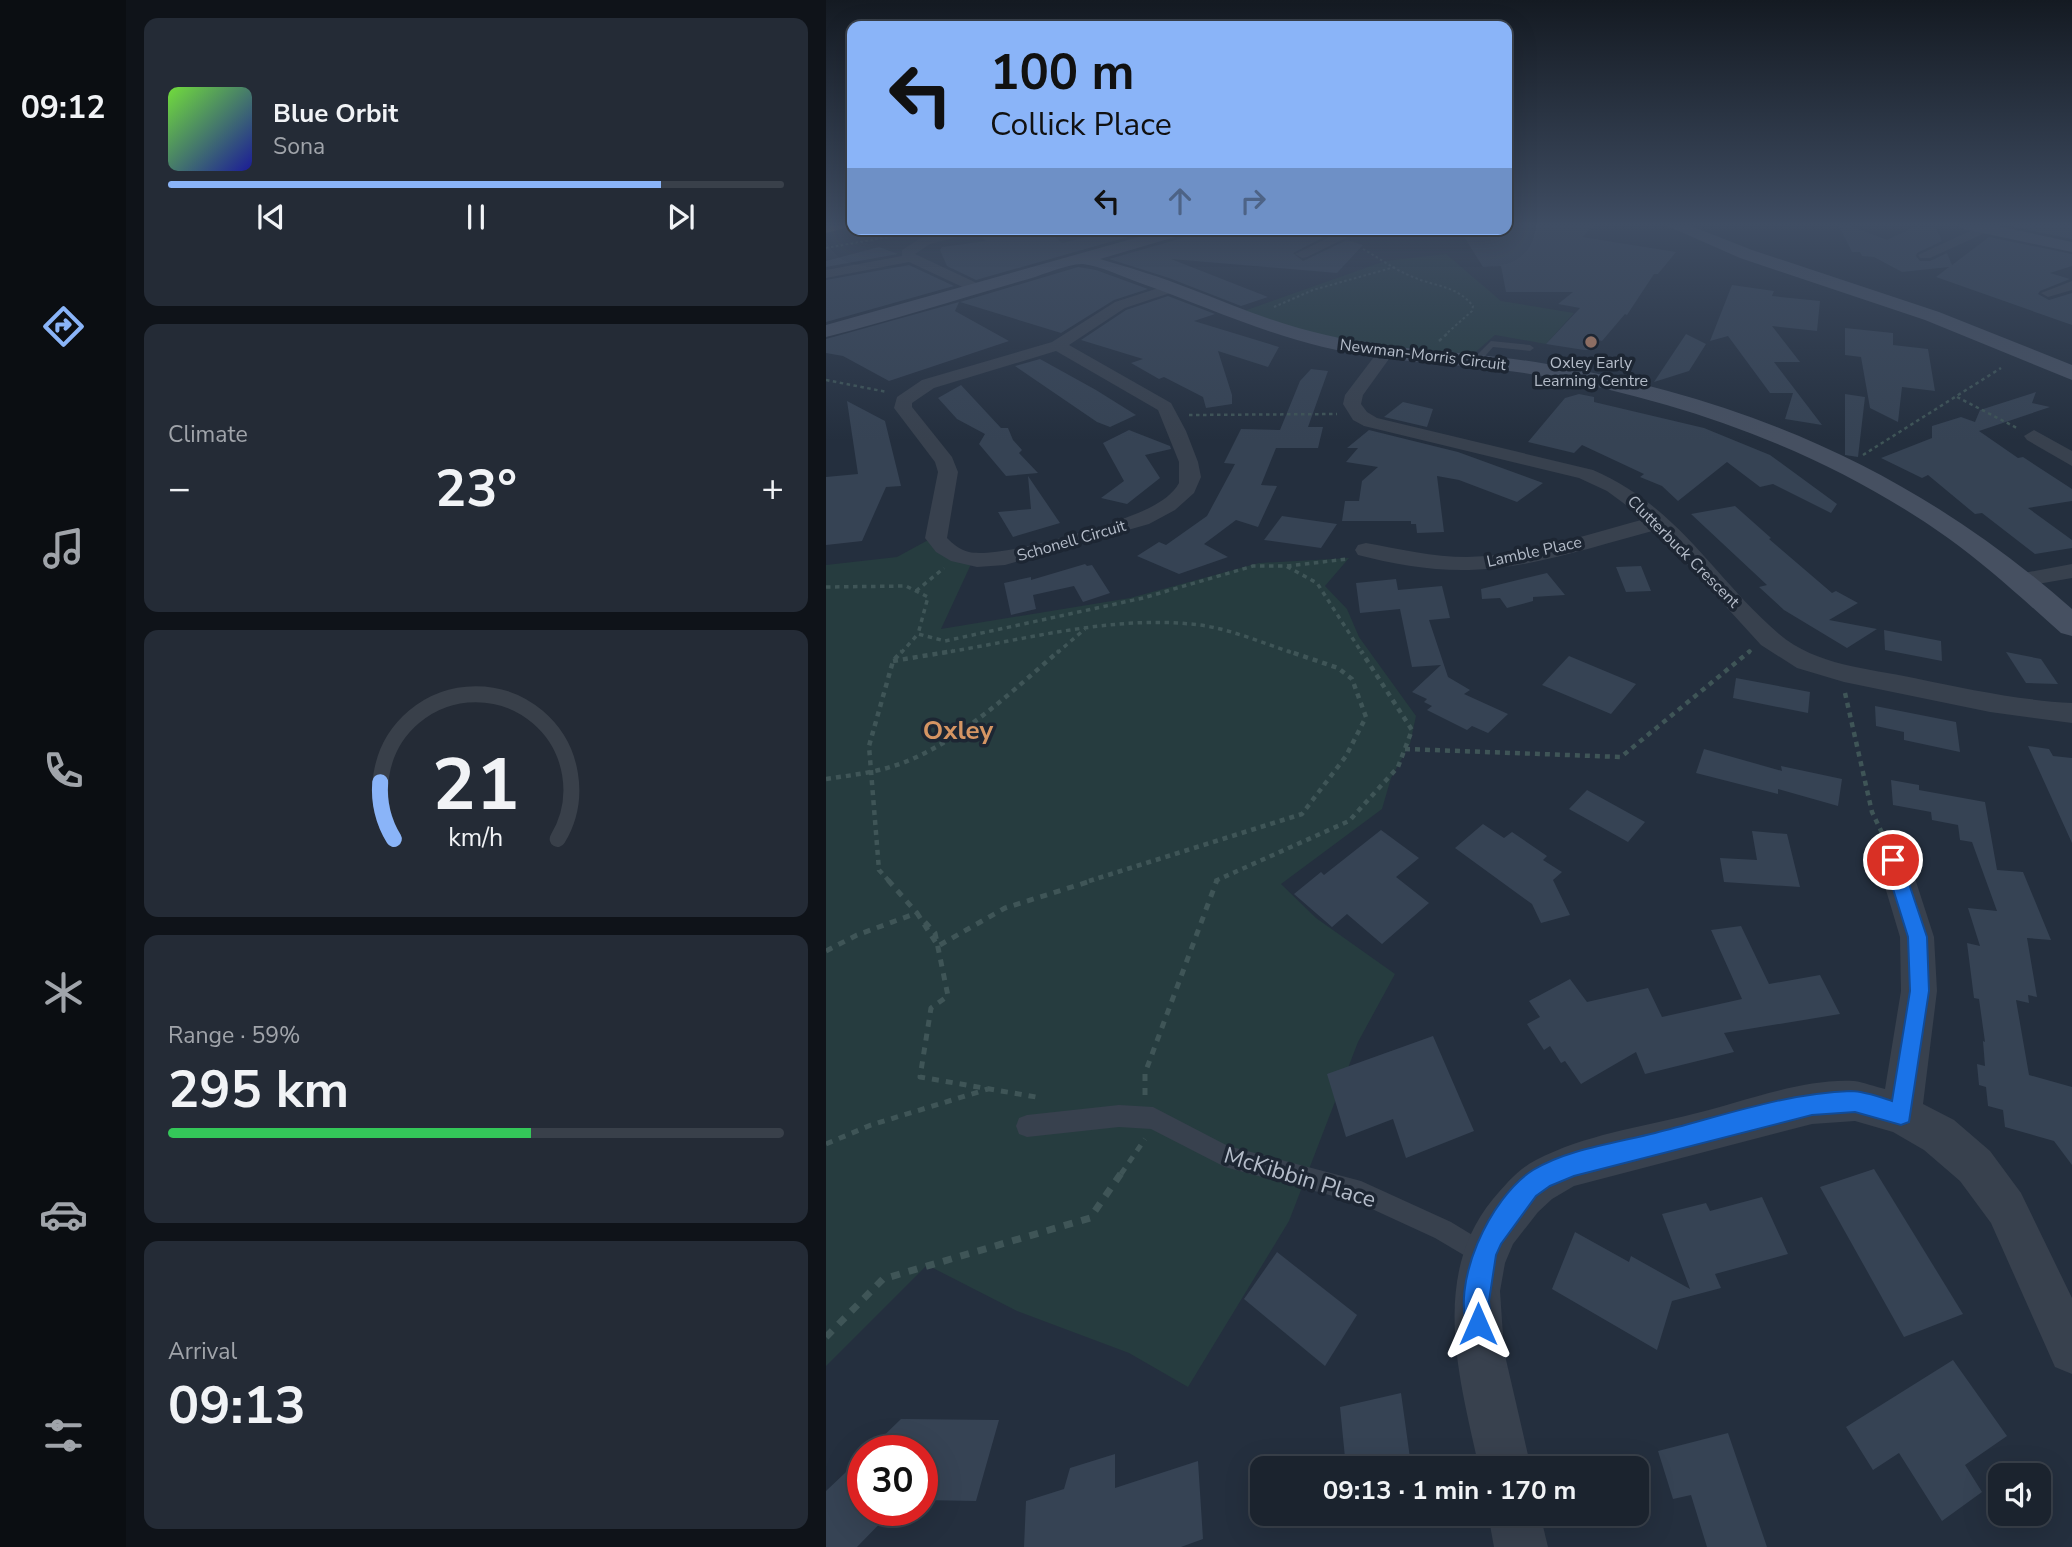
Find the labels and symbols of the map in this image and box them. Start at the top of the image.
street label: Newman-Morris Circuit [1339,334,1508,376]
marker: Oxley Early Learning Centre [1583,334,1599,350]
place label: Oxley Early Learning Centre [1534,352,1648,392]
street label: Clutterbuck Crescent [1622,491,1745,613]
street label: Schonell Circuit [1014,515,1129,567]
street label: Lamble Place [1485,531,1584,573]
district label: Oxley [923,713,993,748]
pin [1863,830,1923,890]
street label: McKibbin Place [1220,1140,1380,1215]
position arrow [1441,1287,1515,1361]
speed limit sign: 30 [847,1435,938,1526]

